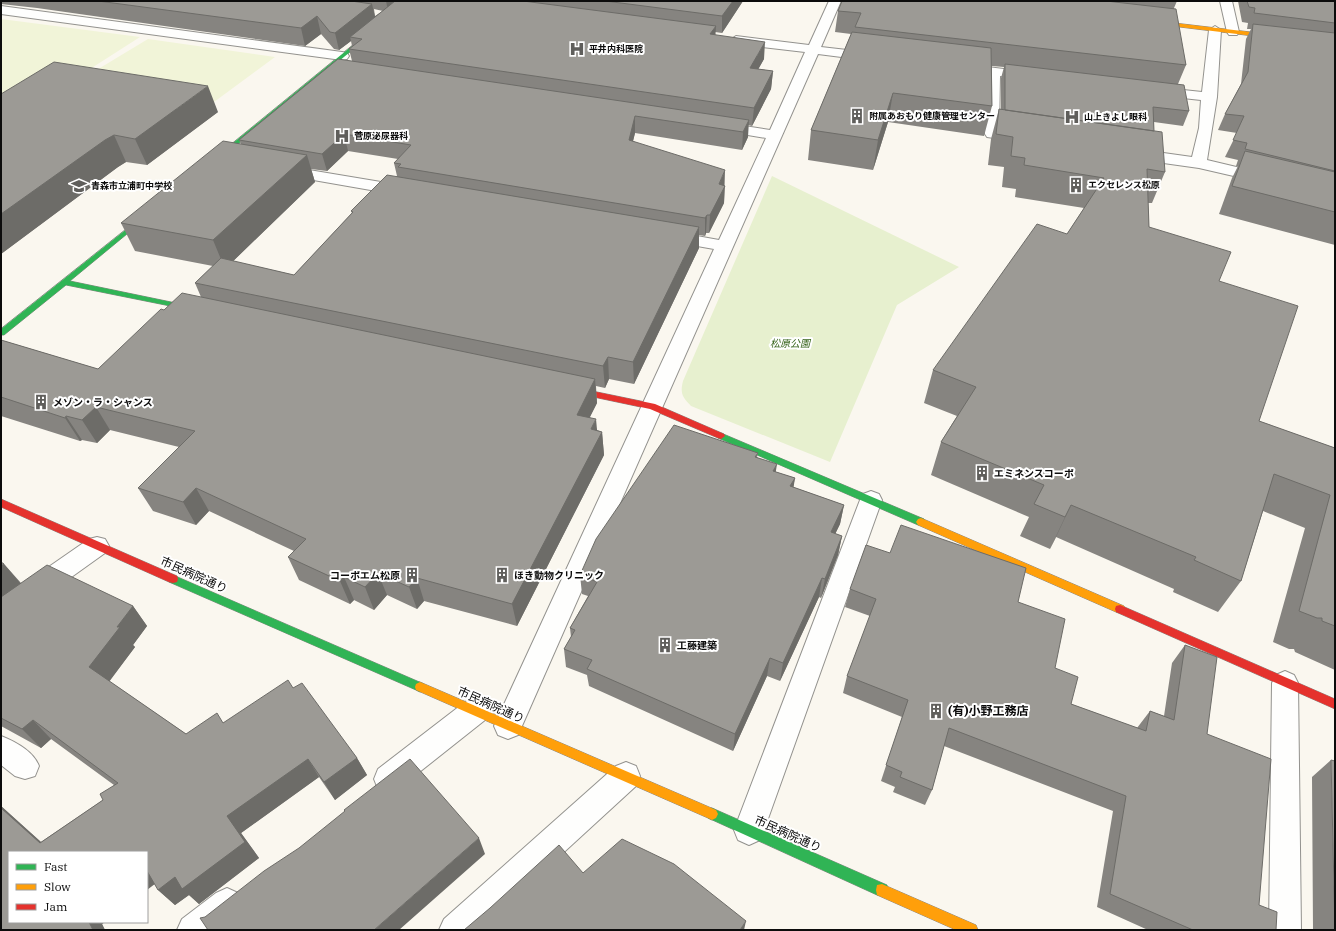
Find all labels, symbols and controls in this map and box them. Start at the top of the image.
hospital icon: 平井内科医院 [568,40,586,58]
place label: 平井内科医院 [589,43,643,54]
building icon: 附属あおもり健康管理センター [848,107,866,125]
hospital icon: 山上きよし眼科 [1063,108,1081,126]
place label: 附属あおもり健康管理センター [869,110,995,121]
place label: 山上きよし眼科 [1084,111,1147,122]
hospital icon: 菅原泌尿器科 [333,127,351,145]
place label: 菅原泌尿器科 [354,130,408,141]
building icon: エクセレンス松原 [1067,176,1085,194]
school or university icon: 青森市立浦町中学校 [70,177,88,195]
place label: エクセレンス松原 [1088,179,1160,190]
place label: 青森市立浦町中学校 [91,180,173,191]
park label: 松原公園 [770,337,812,350]
building icon: メゾン・ラ・シャンス [32,393,50,411]
place label: メゾン・ラ・シャンス [53,396,153,409]
building icon: エミネンスコーポ [973,464,991,482]
place label: エミネンスコーポ [994,467,1074,480]
street label: 市民病院通り [158,553,230,596]
building icon: コーポエム松原 [403,566,421,584]
building icon: ほき動物クリニック [493,566,511,584]
place label: コーポエム松原 [330,569,400,582]
place label: ほき動物クリニック [514,569,604,582]
building icon: 工藤建築 [656,636,674,654]
place label: 工藤建築 [677,639,717,652]
street label: 市民病院通り [455,683,527,726]
building icon: (有)小野工務店 [927,702,945,720]
place label: (有)小野工務店 [948,703,1029,718]
street label: 市民病院通り [752,812,824,855]
legend [8,851,148,923]
text: Fast [44,859,68,874]
text: Slow [44,879,71,894]
text: Jam [44,899,68,914]

